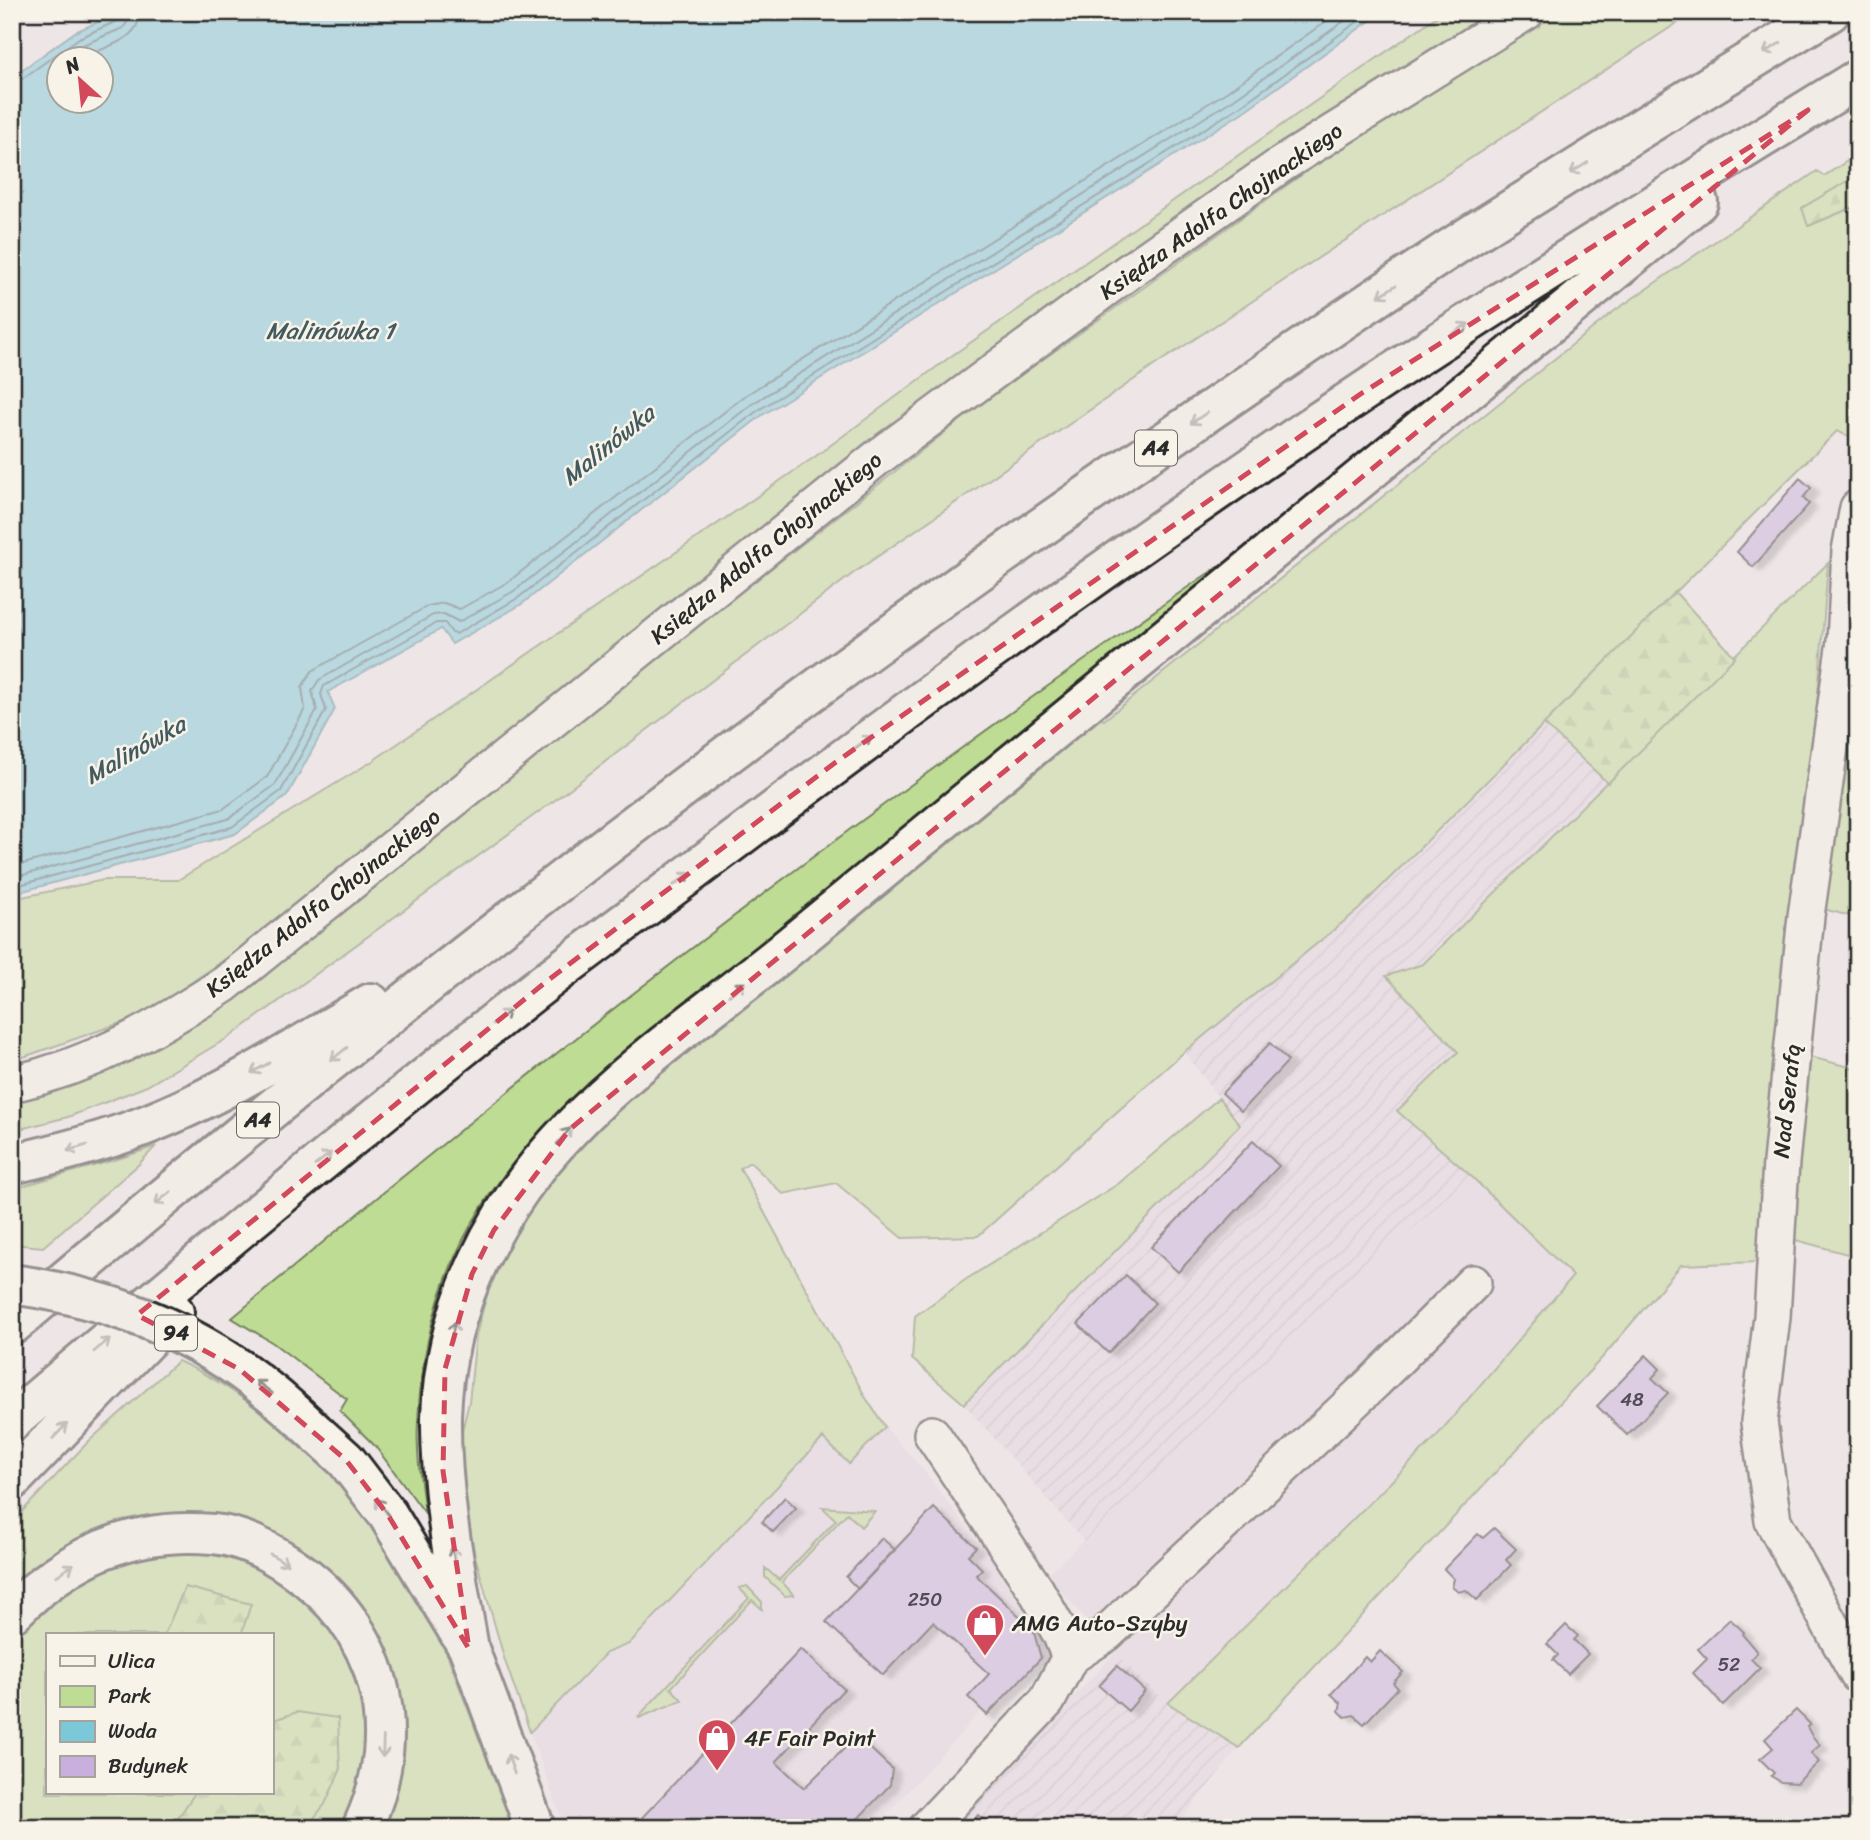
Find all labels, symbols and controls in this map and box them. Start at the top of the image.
one-way arrow [1762,41,1782,55]
north arrow [46,46,116,116]
text: N [58,47,87,83]
street label: Księdza Adolfa Chojnackiego [1090,111,1352,311]
one-way arrow [1569,161,1589,175]
one-way arrow [1378,284,1398,298]
water label: Malinówka 1 [266,310,398,352]
one-way arrow [1450,321,1469,336]
water label: Malinówka [551,392,666,496]
one-way arrow [1190,411,1209,425]
road number: A4 [1135,430,1177,466]
street label: Księdza Adolfa Chojnackiego [640,441,892,655]
water label: Malinówka [76,703,196,796]
one-way arrow [854,735,872,750]
street label: Księdza Adolfa Chojnackiego [196,797,450,1009]
one-way arrow [672,872,691,887]
one-way arrow [727,981,745,996]
one-way arrow [491,1010,510,1025]
street label: Nad Serafą [1761,1042,1813,1160]
one-way arrow [330,1046,348,1062]
one-way arrow [250,1061,270,1075]
road number: A4 [237,1102,279,1138]
one-way arrow [556,1127,572,1145]
one-way arrow [67,1142,89,1155]
one-way arrow [314,1152,332,1167]
one-way arrow [155,1191,173,1206]
road number: 94 [155,1316,197,1350]
one-way arrow [446,1321,460,1344]
one-way arrow [92,1337,110,1353]
one-way arrow [255,1380,274,1395]
house number: 48 [1620,1383,1644,1416]
one-way arrow [51,1423,68,1440]
one-way arrow [375,1498,390,1517]
one-way arrow [447,1546,460,1569]
one-way arrow [269,1552,289,1566]
one-way arrow [55,1563,74,1577]
house number: 250 [908,1583,942,1616]
shop icon: AMG Auto-Szyby [964,1602,1006,1657]
place label: AMG Auto-Szyby [1011,1603,1188,1644]
legend [46,1633,273,1794]
text: Ulica [108,1642,155,1680]
house number: 52 [1718,1648,1740,1681]
text: Park [108,1677,151,1715]
text: Woda [108,1712,157,1750]
shop icon: 4F Fair Point [696,1717,738,1772]
place label: 4F Fair Point [744,1718,877,1759]
one-way arrow [377,1735,390,1758]
text: Budynek [108,1747,189,1785]
one-way arrow [504,1753,516,1775]

